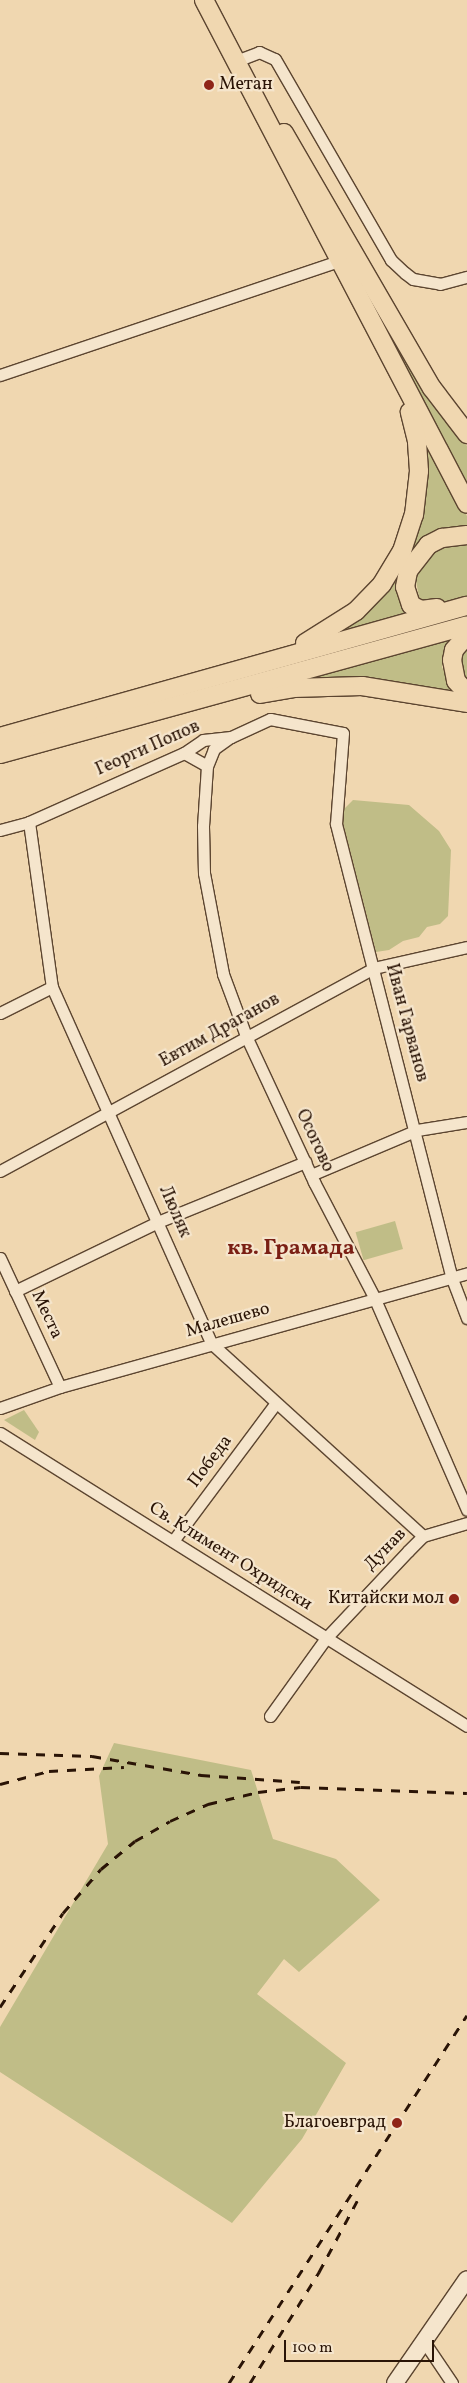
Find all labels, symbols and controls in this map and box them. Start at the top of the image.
place label: Метан [219,74,273,96]
marker: Метан [203,79,215,91]
street label: Георги Попов [93,716,203,782]
street label: Иван Гарванов [380,961,432,1085]
street label: Евтим Драганов [156,989,284,1073]
street label: Осогово [290,1106,338,1176]
street label: Люляк [153,1183,195,1241]
district label: кв. Грамада [227,1236,355,1262]
street label: Места [25,1287,67,1343]
street label: Малешево [184,1299,272,1343]
street label: Победа [184,1431,238,1493]
street label: Св. Климент Охридски [144,1498,316,1616]
street label: Дунав [360,1524,412,1576]
place label: Китайски мол [328,1588,444,1610]
marker: Китайски мол [448,1593,460,1605]
place label: Благоевград [284,2112,386,2134]
marker: Благоевград [390,2116,404,2130]
scale bar [287,2330,437,2362]
text: 100 m [292,2338,332,2359]

